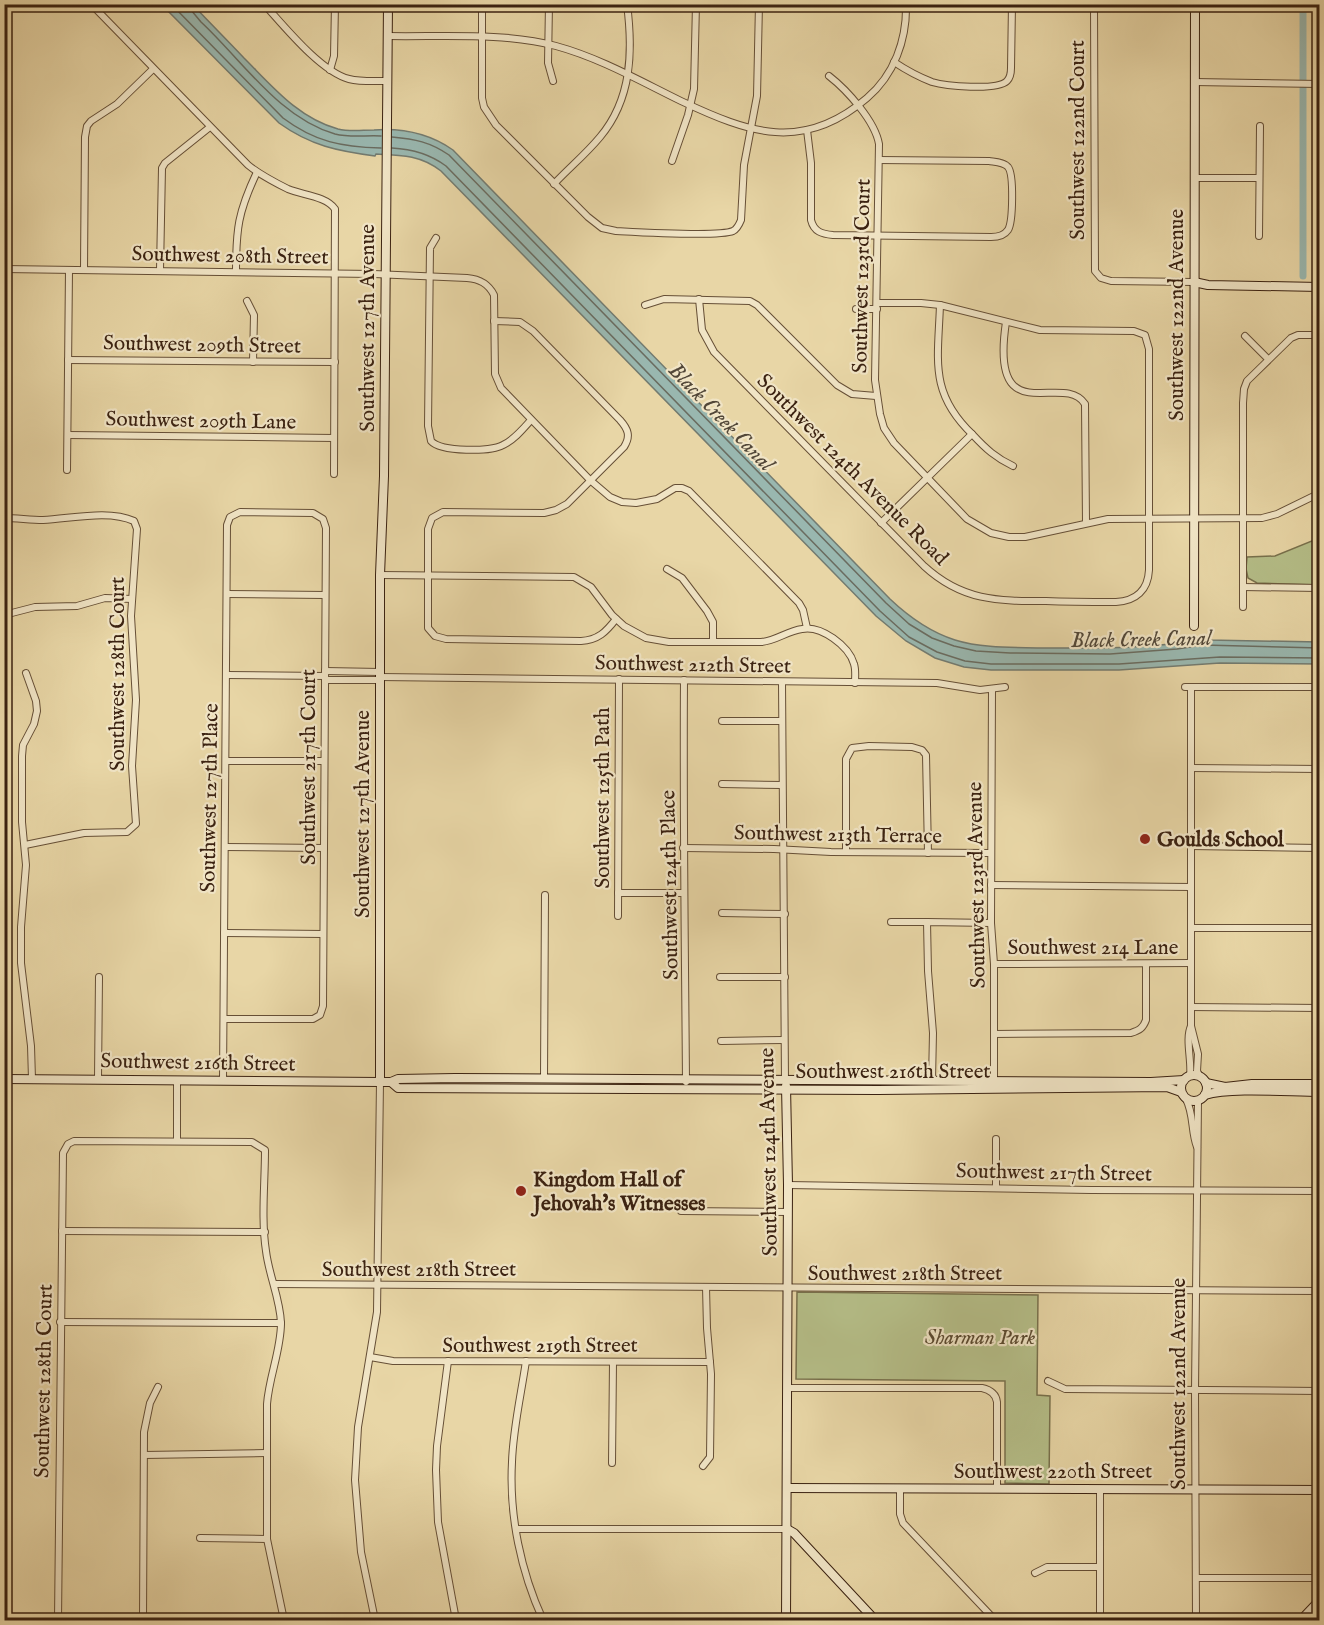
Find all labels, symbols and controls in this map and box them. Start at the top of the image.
street label: Southwest 122nd Court [1065,40,1092,240]
street label: Southwest 123rd Court [847,179,878,374]
street label: Southwest 122nd Avenue [1164,209,1191,421]
street label: Southwest 127th Avenue [355,224,382,432]
street label: Southwest 208th Street [131,241,329,272]
street label: Southwest 209th Street [103,330,301,361]
water label: Black Creek Canal [662,357,781,479]
street label: Southwest 124th Avenue Road [750,368,954,572]
street label: Southwest 209th Lane [105,406,297,437]
street label: Southwest 128th Court [105,577,132,771]
water label: Black Creek Canal [1070,625,1214,655]
street label: Southwest 212th Street [595,650,791,681]
street label: Southwest 217th Court [296,669,323,865]
street label: Southwest 127th Place [195,703,226,893]
street label: Southwest 125th Path [590,707,617,889]
street label: Southwest 127th Avenue [350,710,377,918]
street label: Southwest 123rd Avenue [962,781,993,989]
street label: Southwest 124th Place [655,789,686,980]
street label: Southwest 213th Terrace [734,820,943,851]
place label: Goulds School [1157,827,1285,854]
marker: Goulds School [1138,832,1152,846]
street label: Southwest 214 Lane [1008,935,1179,962]
street label: Southwest 124th Avenue [754,1047,785,1256]
street label: Southwest 216th Street [100,1048,296,1079]
street label: Southwest 216th Street [795,1059,991,1086]
street label: Southwest 217th Street [956,1158,1152,1189]
place label: Kingdom Hall of Jehovah's Witnesses [530,1167,705,1218]
marker: Kingdom Hall of Jehovah's Witnesses [514,1184,528,1198]
street label: Southwest 218th Street [322,1257,516,1284]
street label: Southwest 218th Street [808,1261,1002,1288]
street label: Southwest 122nd Avenue [1166,1278,1193,1490]
street label: Southwest 128th Court [29,1284,60,1478]
park label: Sharman Park [925,1325,1036,1352]
street label: Southwest 219th Street [442,1333,638,1360]
street label: Southwest 220th Street [954,1459,1152,1486]

